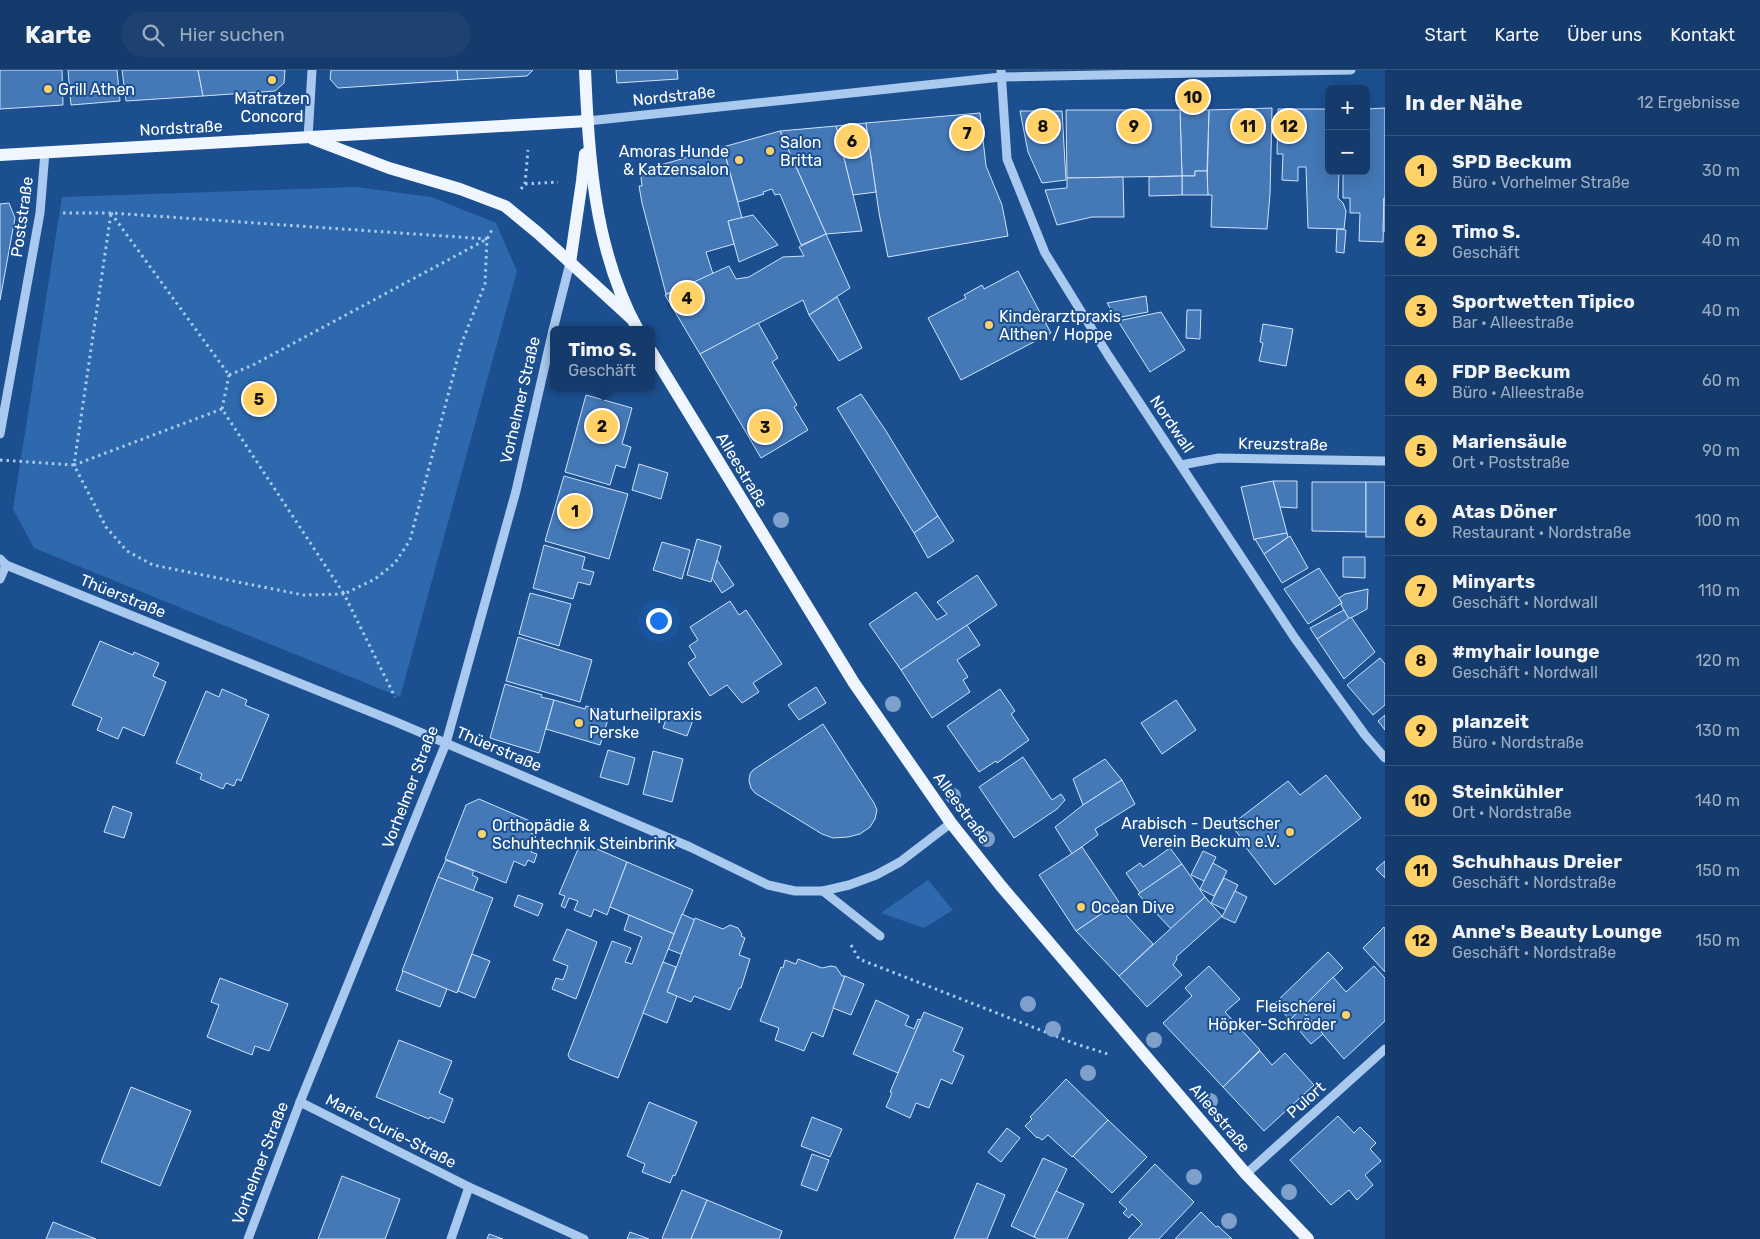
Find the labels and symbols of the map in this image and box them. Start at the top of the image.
marker: Matratzen Concord [266,74,278,86]
pin: 10 [1177,78,1209,116]
place label: Grill Athen [58,80,135,99]
street label: Nordstraße [632,82,716,110]
marker: Grill Athen [42,83,54,95]
place label: Matratzen Concord [234,89,310,126]
pin: 8 [1027,107,1059,145]
pin: 9 [1118,107,1150,145]
pin: 11 [1232,107,1264,145]
pin: 12 [1273,107,1305,145]
pin: 7 [951,114,983,152]
street label: Nordstraße [139,116,223,140]
pin: 6 [836,122,868,160]
place label: Salon Britta [780,133,822,170]
place label: Amoras Hunde & Katzensalon [619,142,729,179]
marker: Salon Britta [764,145,776,157]
marker: Amoras Hunde & Katzensalon [733,154,745,166]
street label: Poststraße [7,175,37,259]
pin: 4 [671,279,703,317]
place label: Kinderarztpraxis Althen / Hoppe [999,307,1121,344]
marker: Kinderarztpraxis Althen / Hoppe [983,319,995,331]
street label: Vorhelmer Straße [496,335,544,465]
pin: 5 [243,380,275,418]
street label: Nordwall [1146,392,1198,456]
pin: 2 [586,407,618,445]
pin: 3 [749,408,781,446]
street label: Alleestraße [712,429,772,511]
street label: Kreuzstraße [1238,434,1328,454]
pin: 1 [559,492,591,530]
street label: Thüerstraße [77,570,169,622]
your location [646,608,672,634]
place label: Naturheilpraxis Perske [589,705,702,742]
marker: Naturheilpraxis Perske [573,717,585,729]
street label: Thüerstraße [453,722,545,776]
street label: Vorhelmer Straße [378,723,442,851]
street label: Alleestraße [930,768,994,848]
place label: Arabisch - Deutscher Verein Beckum e.V. [1121,814,1280,851]
place label: Orthopädie & Schuhtechnik Steinbrink [492,816,676,853]
marker: Arabisch - Deutscher Verein Beckum e.V. [1284,826,1296,838]
marker: Orthopädie & Schuhtechnik Steinbrink [476,828,488,840]
place label: Ocean Dive [1091,898,1175,917]
marker: Ocean Dive [1075,901,1087,913]
place label: Fleischerei Höpker-Schröder [1208,997,1336,1034]
marker: Fleischerei Höpker-Schröder [1340,1009,1352,1021]
street label: Pulort [1283,1078,1329,1122]
street label: Alleestraße [1186,1080,1254,1156]
street label: Marie-Curie-Straße [322,1090,460,1172]
street label: Vorhelmer Straße [228,1099,292,1227]

